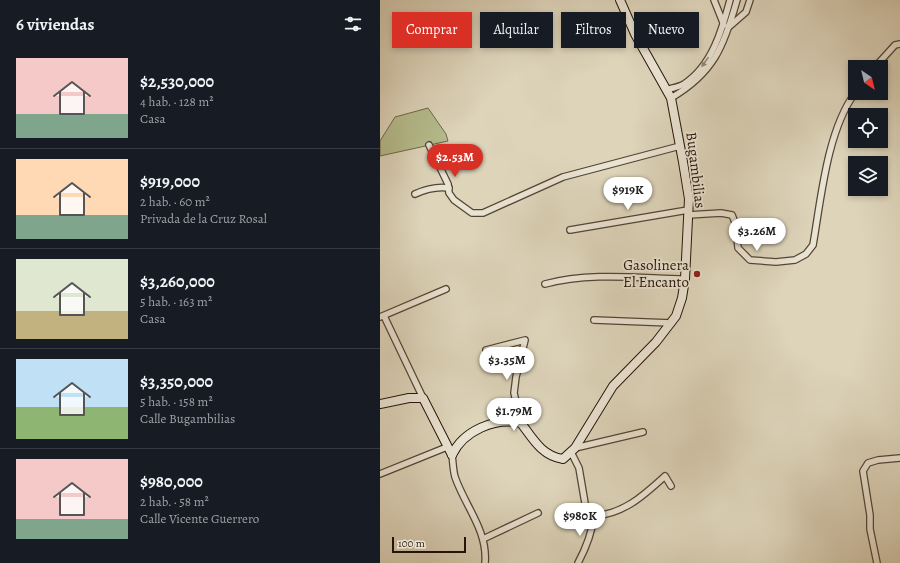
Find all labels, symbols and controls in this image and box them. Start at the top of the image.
chip: Comprar [392,12,472,48]
chip: Alquilar [480,12,553,48]
chip: Filtros [561,12,626,48]
chip: Nuevo [634,12,699,48]
text: 6 viviendas [16,13,94,36]
icon: filters [342,13,364,35]
one-way arrow [701,56,709,67]
north arrow [848,60,888,100]
map controls [848,60,888,196]
text: $2,530,000 [140,70,214,93]
icon: home [48,74,96,122]
text: 4 hab. · 128 m² [140,93,214,110]
button: locate [848,108,888,148]
text: Casa [140,110,165,127]
street label: Bugambilias [681,131,711,209]
pin: $2.53M [422,144,488,178]
text: $2.53M [436,148,474,165]
button: layers [848,156,888,196]
text: $919,000 [140,170,200,193]
icon: home [48,175,96,223]
pin: $919K [600,177,656,211]
text: $919K [612,181,644,198]
text: 2 hab. · 60 m² [140,193,210,210]
text: Privada de la Cruz Rosal [140,210,267,227]
pin: $3.26M [724,218,790,252]
text: $3.26M [738,222,776,239]
place label: Gasolinera El Encanto [623,255,689,292]
marker: Gasolinera El Encanto [692,269,702,279]
text: $3,260,000 [140,270,215,293]
icon: home [48,275,96,323]
text: 5 hab. · 163 m² [140,293,212,310]
text: Casa [140,310,165,327]
pin: $3.35M [474,347,540,381]
text: $3.35M [488,351,526,368]
text: $3,350,000 [140,370,213,393]
icon: home [48,375,96,423]
text: 5 hab. · 158 m² [140,393,213,410]
pin: $1.79M [481,398,547,432]
text: $1.79M [496,402,532,419]
text: Calle Bugambilias [140,410,235,427]
text: $980,000 [140,470,203,493]
icon: home [48,475,96,523]
text: 2 hab. · 58 m² [140,493,209,510]
pin: $980K [552,503,608,537]
text: $980K [563,507,597,524]
text: Calle Vicente Guerrero [140,510,259,527]
scale bar [392,535,466,554]
text: 100 m [398,536,425,551]

